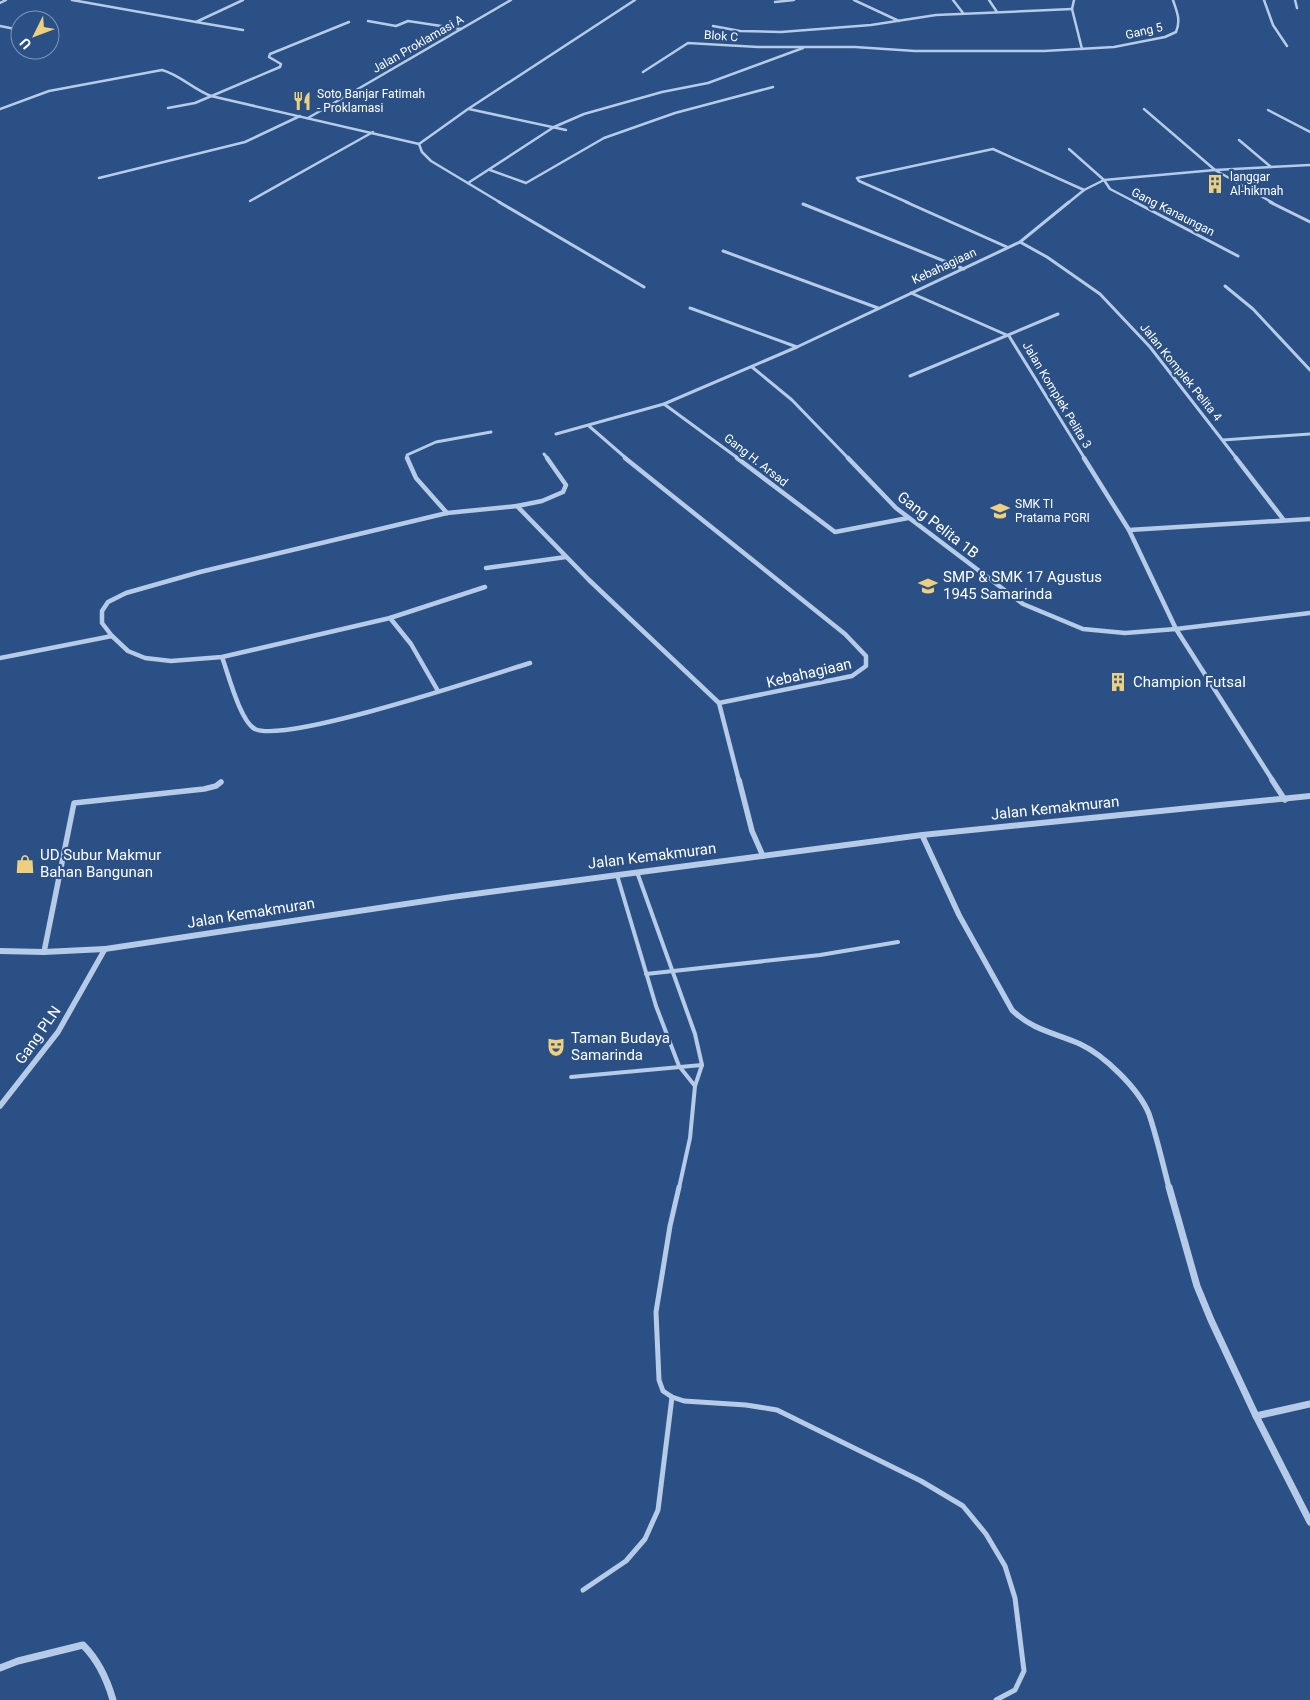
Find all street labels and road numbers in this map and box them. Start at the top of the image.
street label: Jalan Proklamasi A [370,12,466,76]
street label: Gang 5 [1124,20,1164,42]
street label: Blok C [703,28,739,44]
street label: Gang Kanaungan [1129,185,1217,239]
street label: Kebahagiaan [910,245,978,287]
street label: Jalan Komplek Pelita 4 [1137,320,1225,424]
street label: Jalan Komplek Pelita 3 [1020,339,1094,451]
street label: Gang H. Arsad [721,431,791,489]
street label: Gang Pelita 1B [894,488,982,562]
street label: Kebahagiaan [765,654,853,692]
street label: Jalan Kemakmuran [990,792,1120,824]
street label: Jalan Kemakmuran [587,839,717,873]
street label: Jalan Kemakmuran [186,894,316,932]
street label: Gang PLN [11,1002,65,1068]

